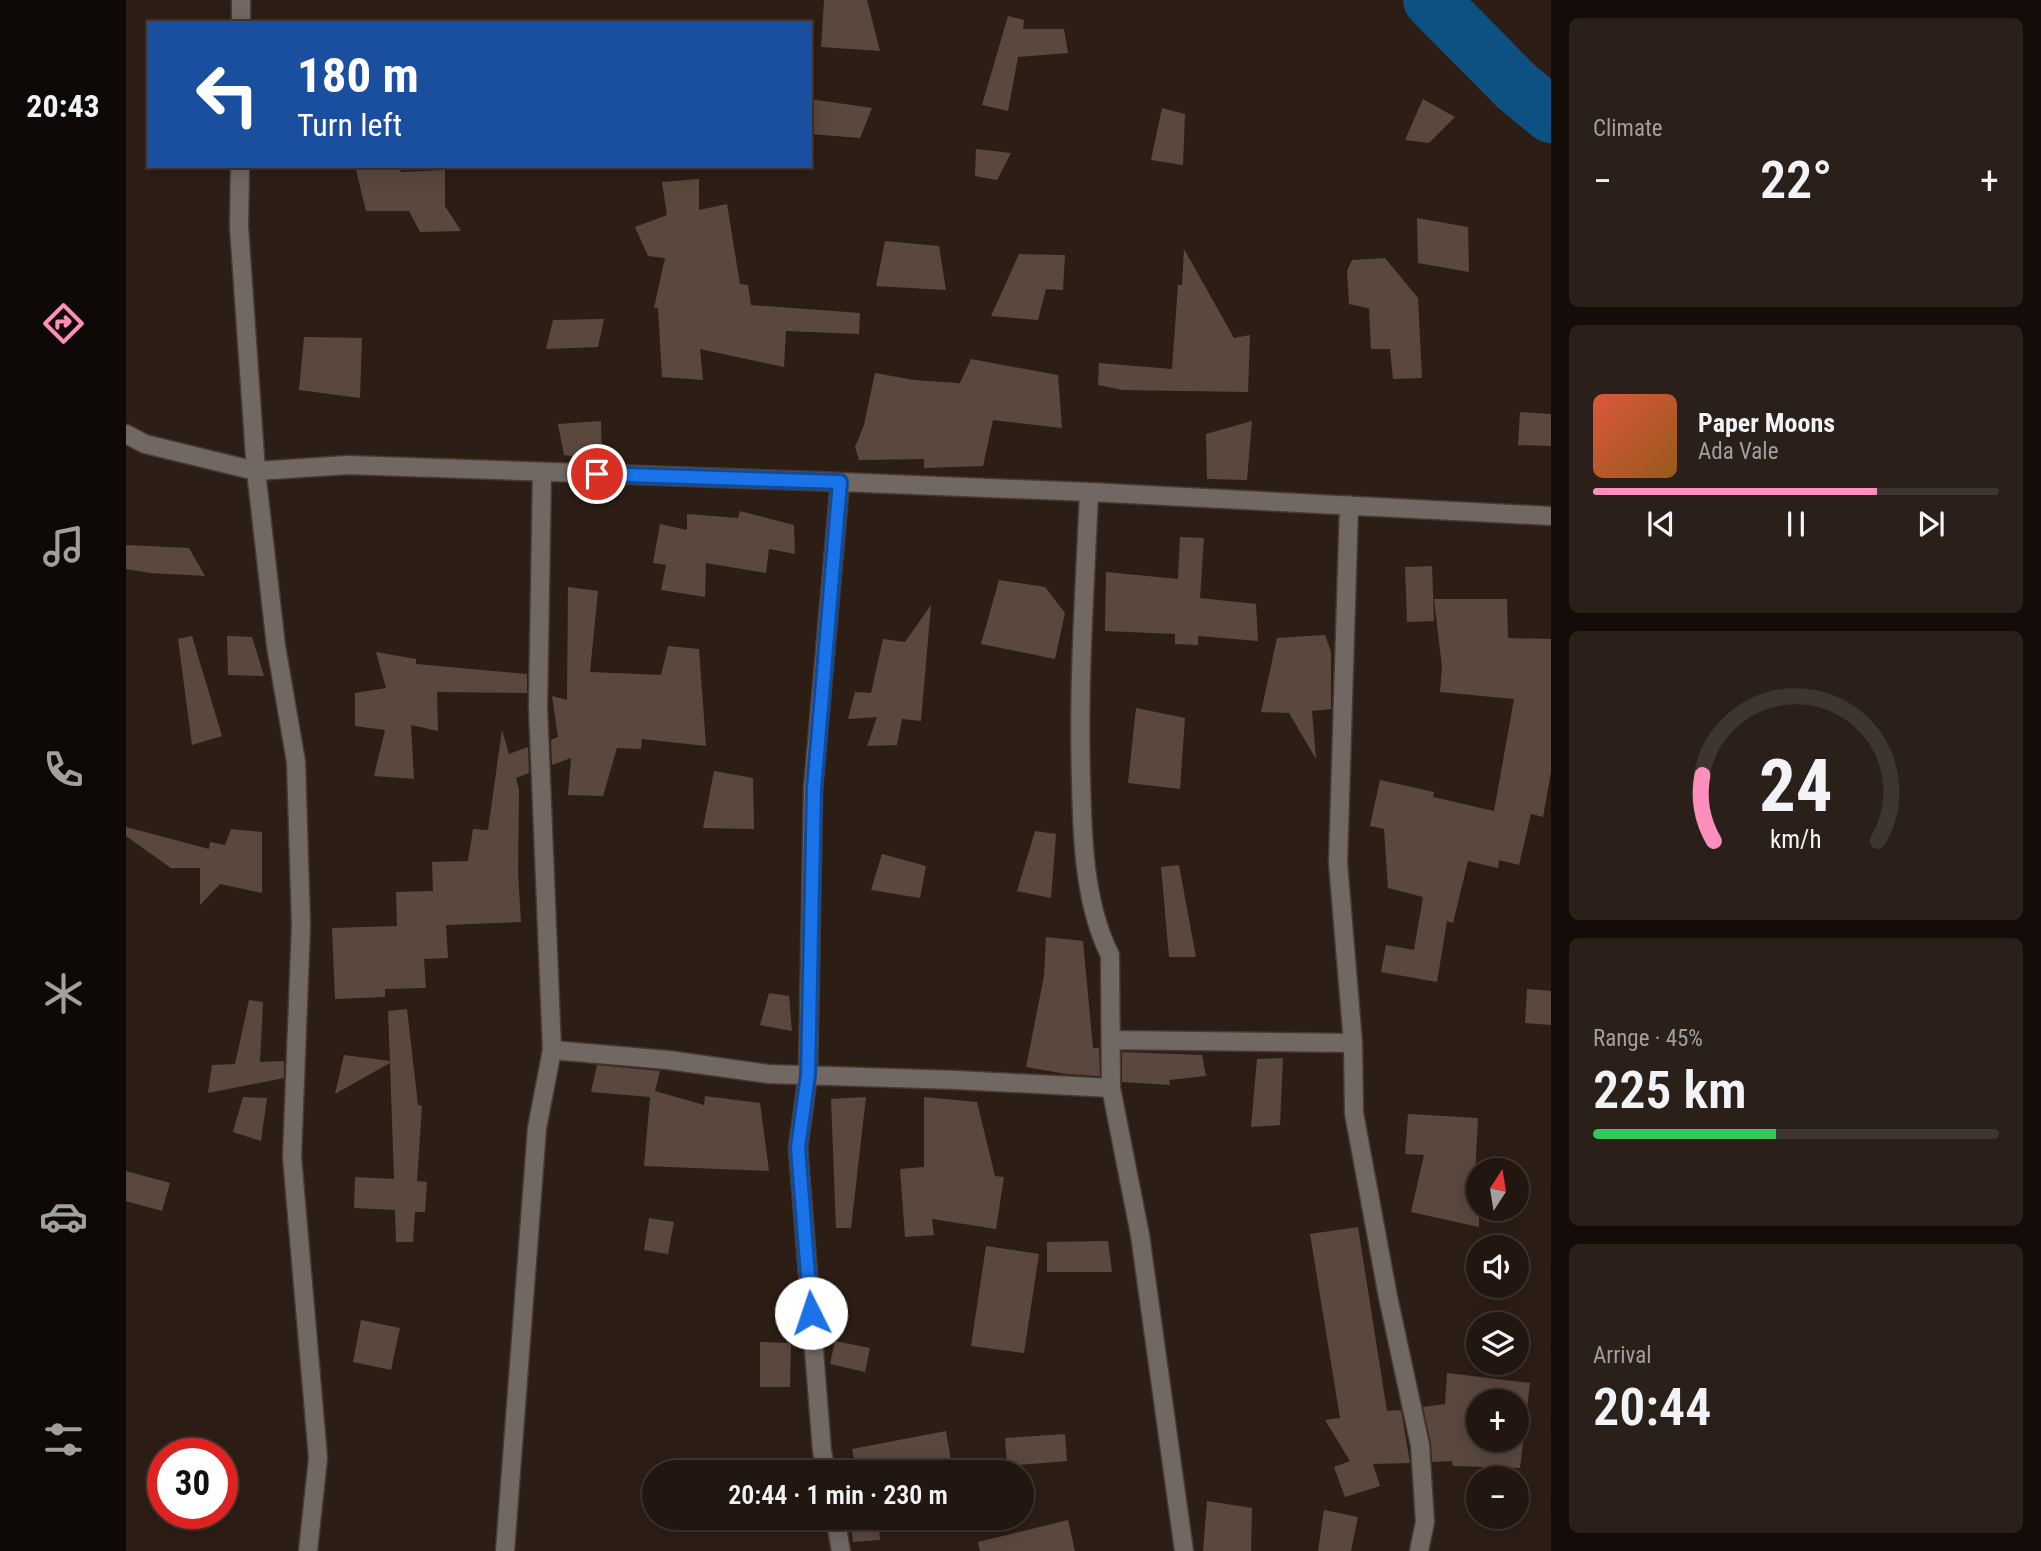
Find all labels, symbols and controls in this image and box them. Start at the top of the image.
text: 180 m [297,47,419,104]
icon: left [182,49,273,140]
text: 20:43 [26,87,100,125]
text: Turn left [297,106,402,144]
text: Climate [1593,115,1663,142]
text: 22° [1760,150,1832,211]
text: − [1593,159,1612,203]
text: + [1980,159,1999,203]
icon: directions [39,299,88,348]
text: Paper Moons [1698,408,1835,438]
text: Ada Vale [1698,438,1778,465]
pin [567,444,627,504]
icon: arrive [578,455,616,493]
icon: previous [1642,505,1680,543]
icon: pause [1777,505,1815,543]
icon: next [1912,505,1950,543]
icon: music [39,522,88,571]
text: 24 [1759,744,1833,830]
icon: phone [39,745,88,794]
text: km/h [1770,825,1822,854]
icon: climate [39,969,88,1018]
text: Range · 45% [1593,1025,1703,1052]
text: 225 km [1593,1060,1747,1121]
north arrow [1466,1158,1530,1222]
map controls [1466,1158,1529,1529]
icon: car [39,1192,88,1241]
button: sound [1466,1235,1529,1298]
position arrow [774,1276,848,1350]
button: layers [1466,1312,1529,1375]
text: Arrival [1593,1342,1652,1369]
text: 20:44 [1593,1377,1711,1438]
button: + [1466,1389,1529,1452]
icon: filters [39,1415,88,1464]
speed limit sign: 30 [147,1438,238,1529]
button: − [1466,1466,1529,1529]
text: 20:44 · 1 min · 230 m [728,1480,948,1510]

